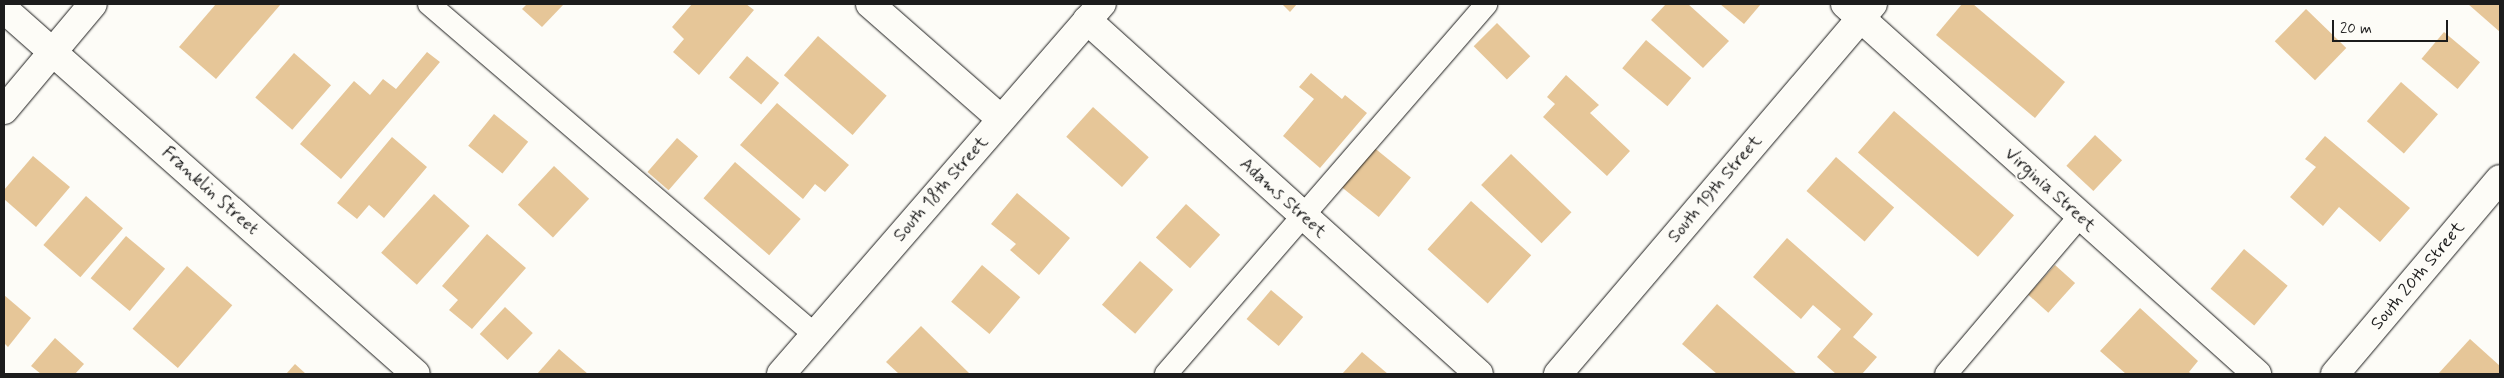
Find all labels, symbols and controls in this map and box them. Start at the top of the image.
scale bar [2334,10,2450,42]
text: 20 m [2340,19,2372,39]
street label: South 19th Street [1664,131,1766,247]
street label: South 18th Street [889,132,993,246]
street label: Franklin Street [156,141,264,241]
street label: Virginia Street [2000,143,2100,237]
street label: Adams Street [1235,153,1331,243]
street label: South 20th Street [2366,217,2470,335]

